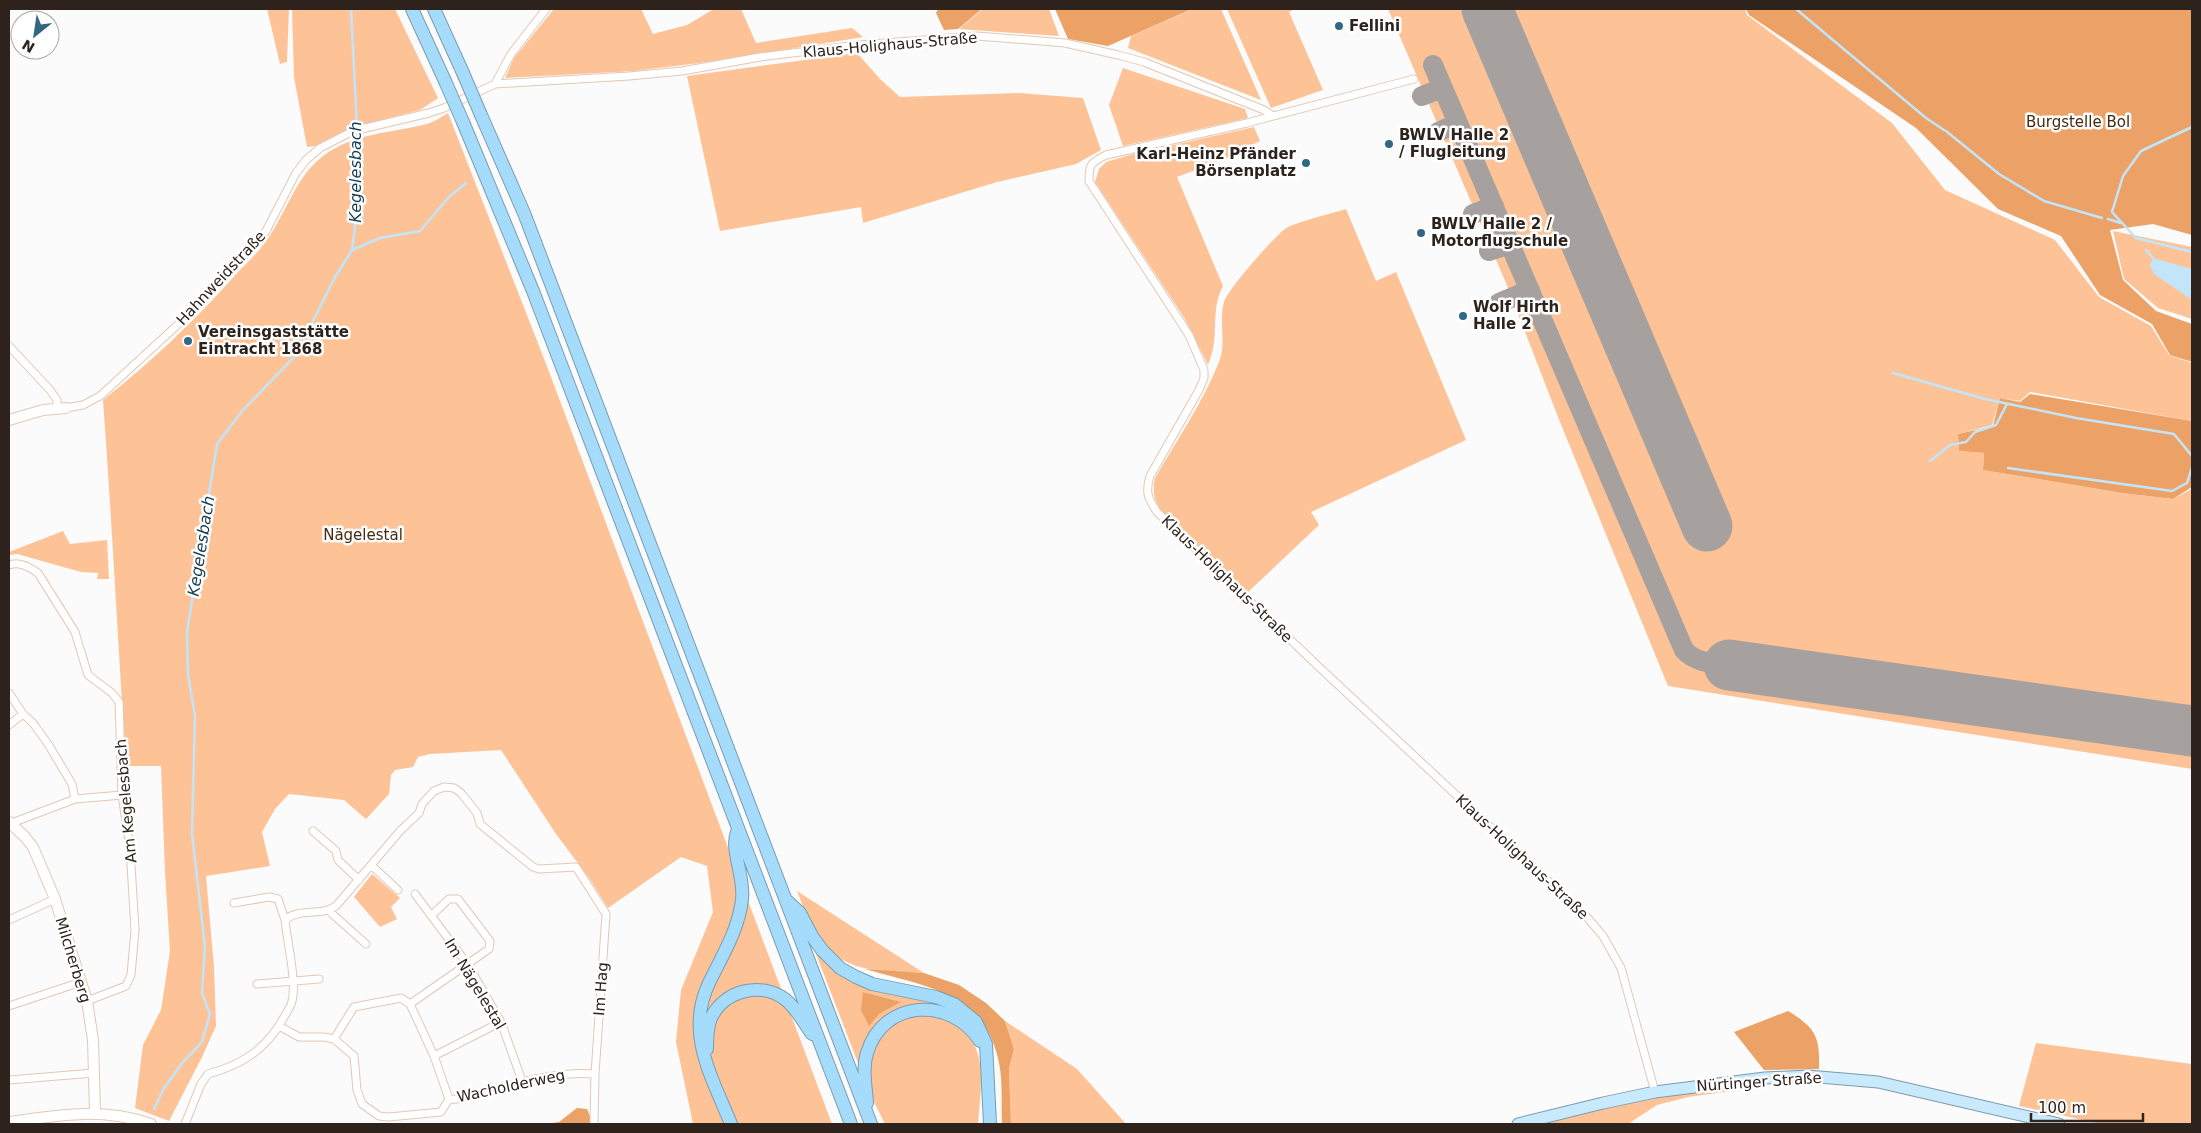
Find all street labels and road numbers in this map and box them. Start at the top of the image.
street label: Klaus-Holighaus-Straße [802,28,978,62]
street label: Hahnweidstraße [173,227,269,329]
street label: Klaus-Holighaus-Straße [1158,512,1296,646]
street label: Am Kegelesbach [112,738,140,864]
street label: Klaus-Holighaus-Straße [1452,791,1592,923]
street label: Milcherberg [51,915,95,1005]
street label: Im Nägelestal [441,935,509,1033]
street label: Im Hag [590,962,612,1016]
street label: Wacholderweg [455,1066,567,1106]
street label: Nürtinger Straße [1696,1069,1822,1095]

